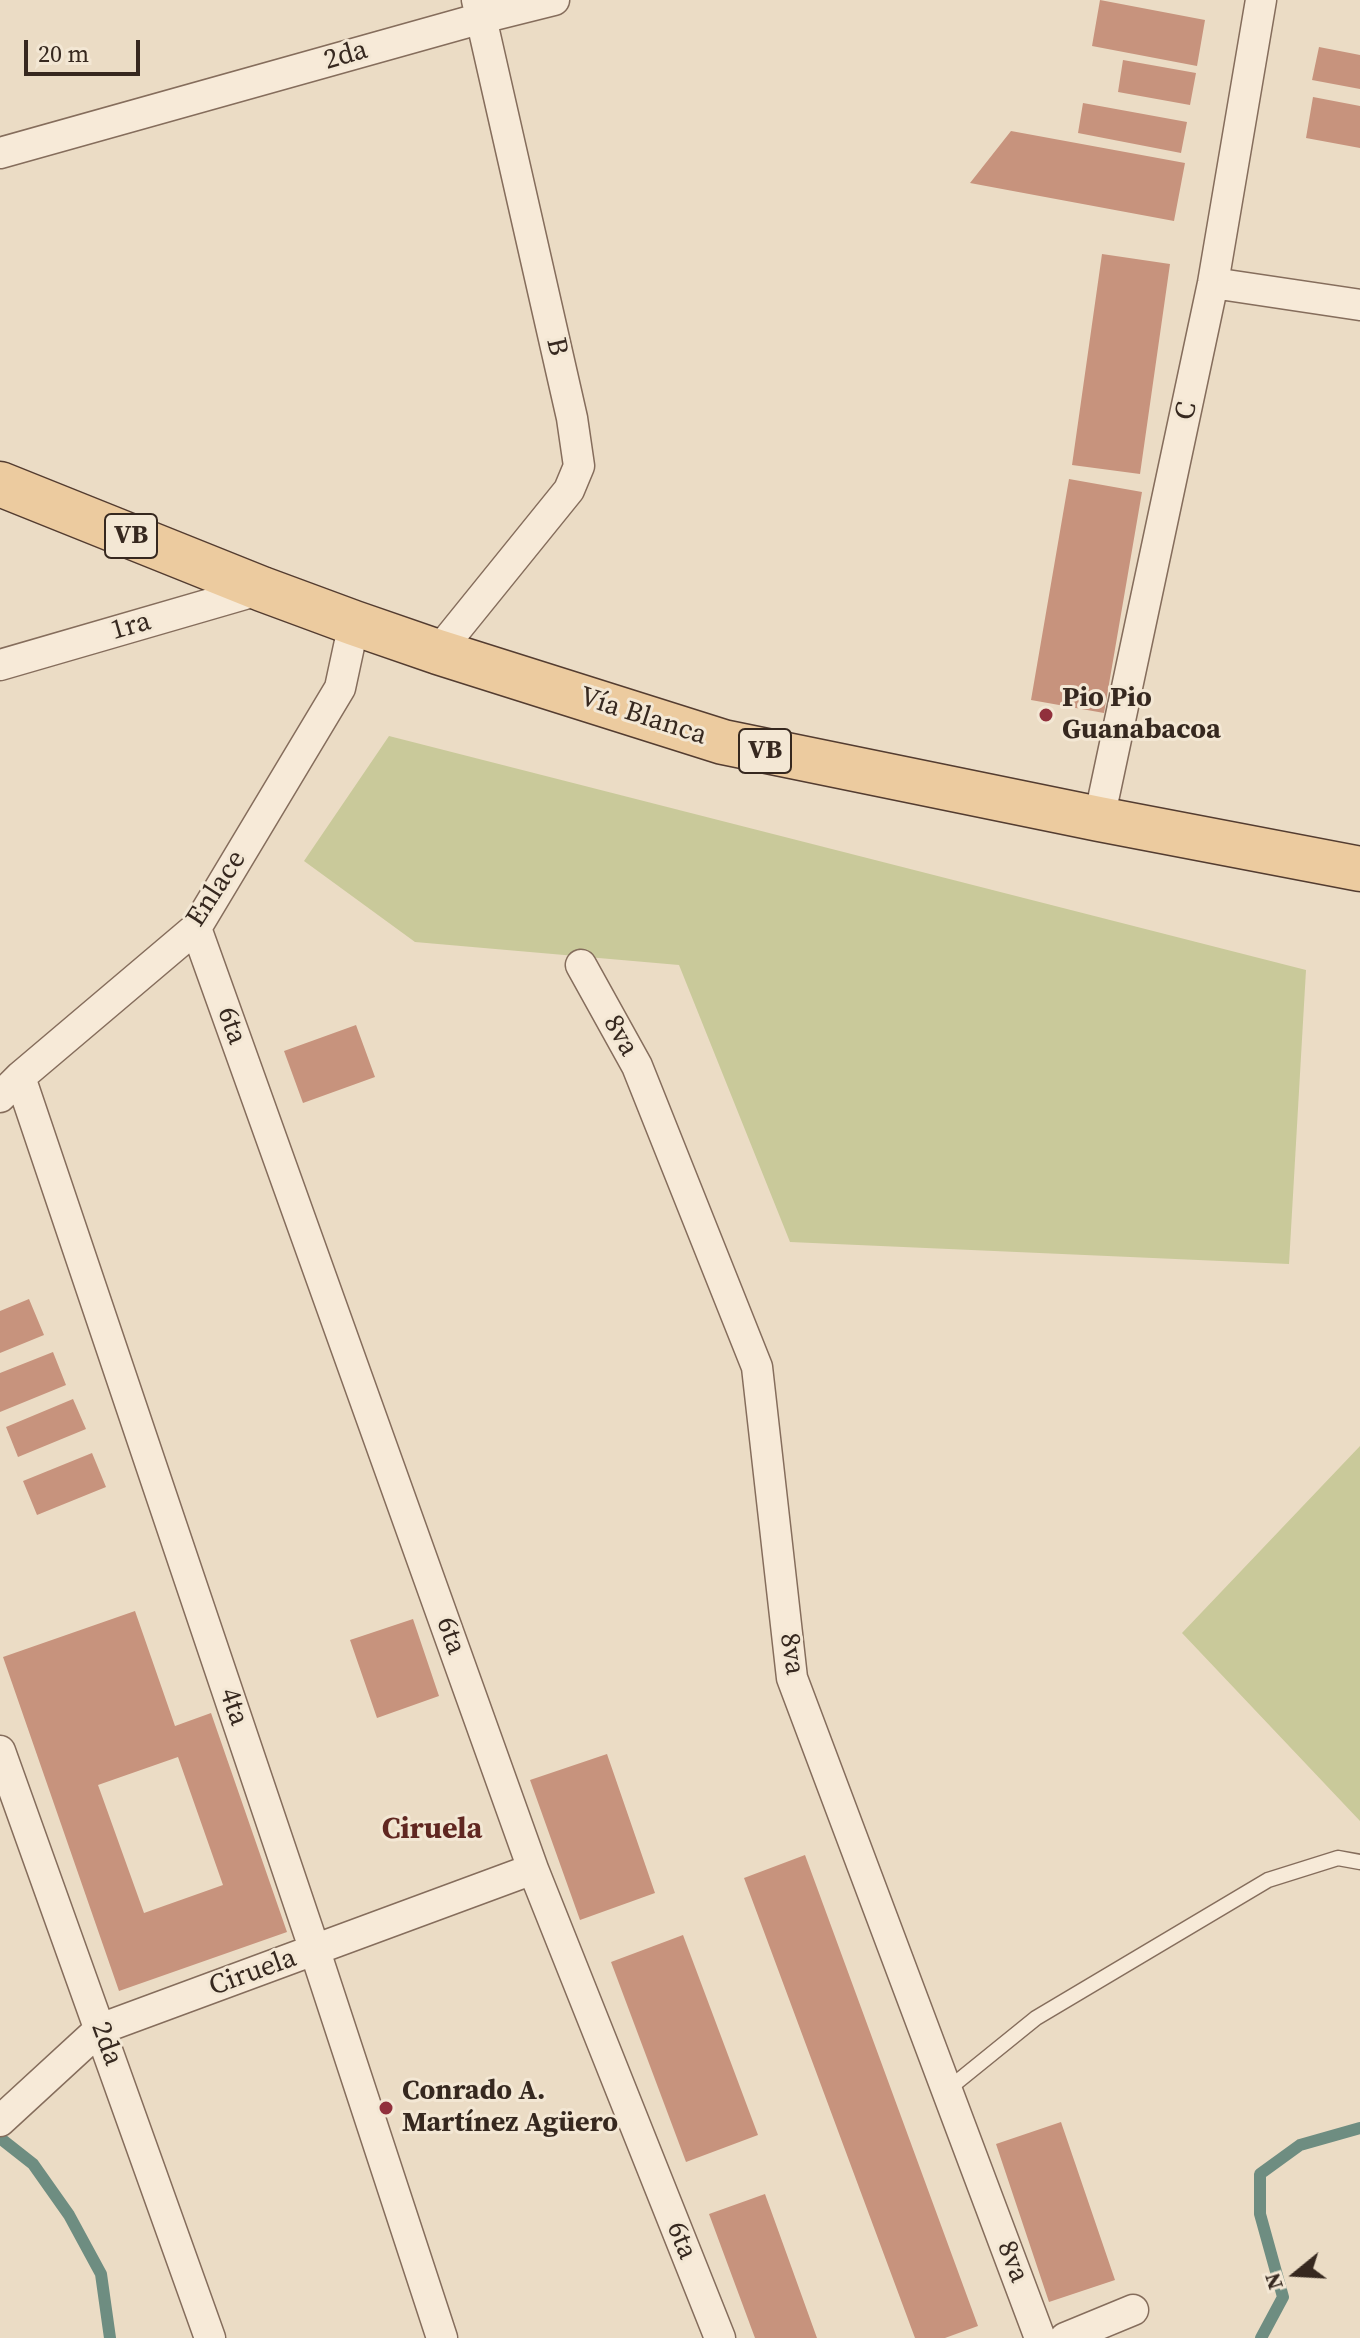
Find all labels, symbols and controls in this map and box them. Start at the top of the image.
scale bar [28,24,144,74]
street label: 2da [320,34,372,78]
text: 20 m [38,37,89,70]
street label: B [538,335,574,359]
street label: C [1169,399,1205,423]
road number: VB [105,514,157,558]
street label: 1ra [107,605,155,649]
street label: Vía Blanca [575,681,711,753]
place label: Pio Pio Guanabacoa [1062,682,1221,748]
marker: Pio Pio Guanabacoa [1037,706,1055,724]
road number: VB [739,729,791,773]
street label: Enlace [180,845,254,933]
street label: 6ta [209,1003,253,1049]
street label: 8va [595,1010,645,1062]
street label: 6ta [428,1613,472,1659]
street label: 8va [771,1631,811,1677]
street label: 4ta [211,1684,255,1730]
district label: Ciruela [382,1812,482,1848]
street label: Ciruela [205,1942,301,2004]
street label: 2da [83,2018,129,2070]
place label: Conrado A. Martínez Agüero [402,2075,618,2141]
marker: Conrado A. Martínez Agüero [377,2099,395,2117]
street label: 6ta [658,2217,704,2265]
north arrow [1256,2234,1336,2314]
street label: 8va [989,2236,1035,2288]
text: N [1256,2269,1290,2294]

